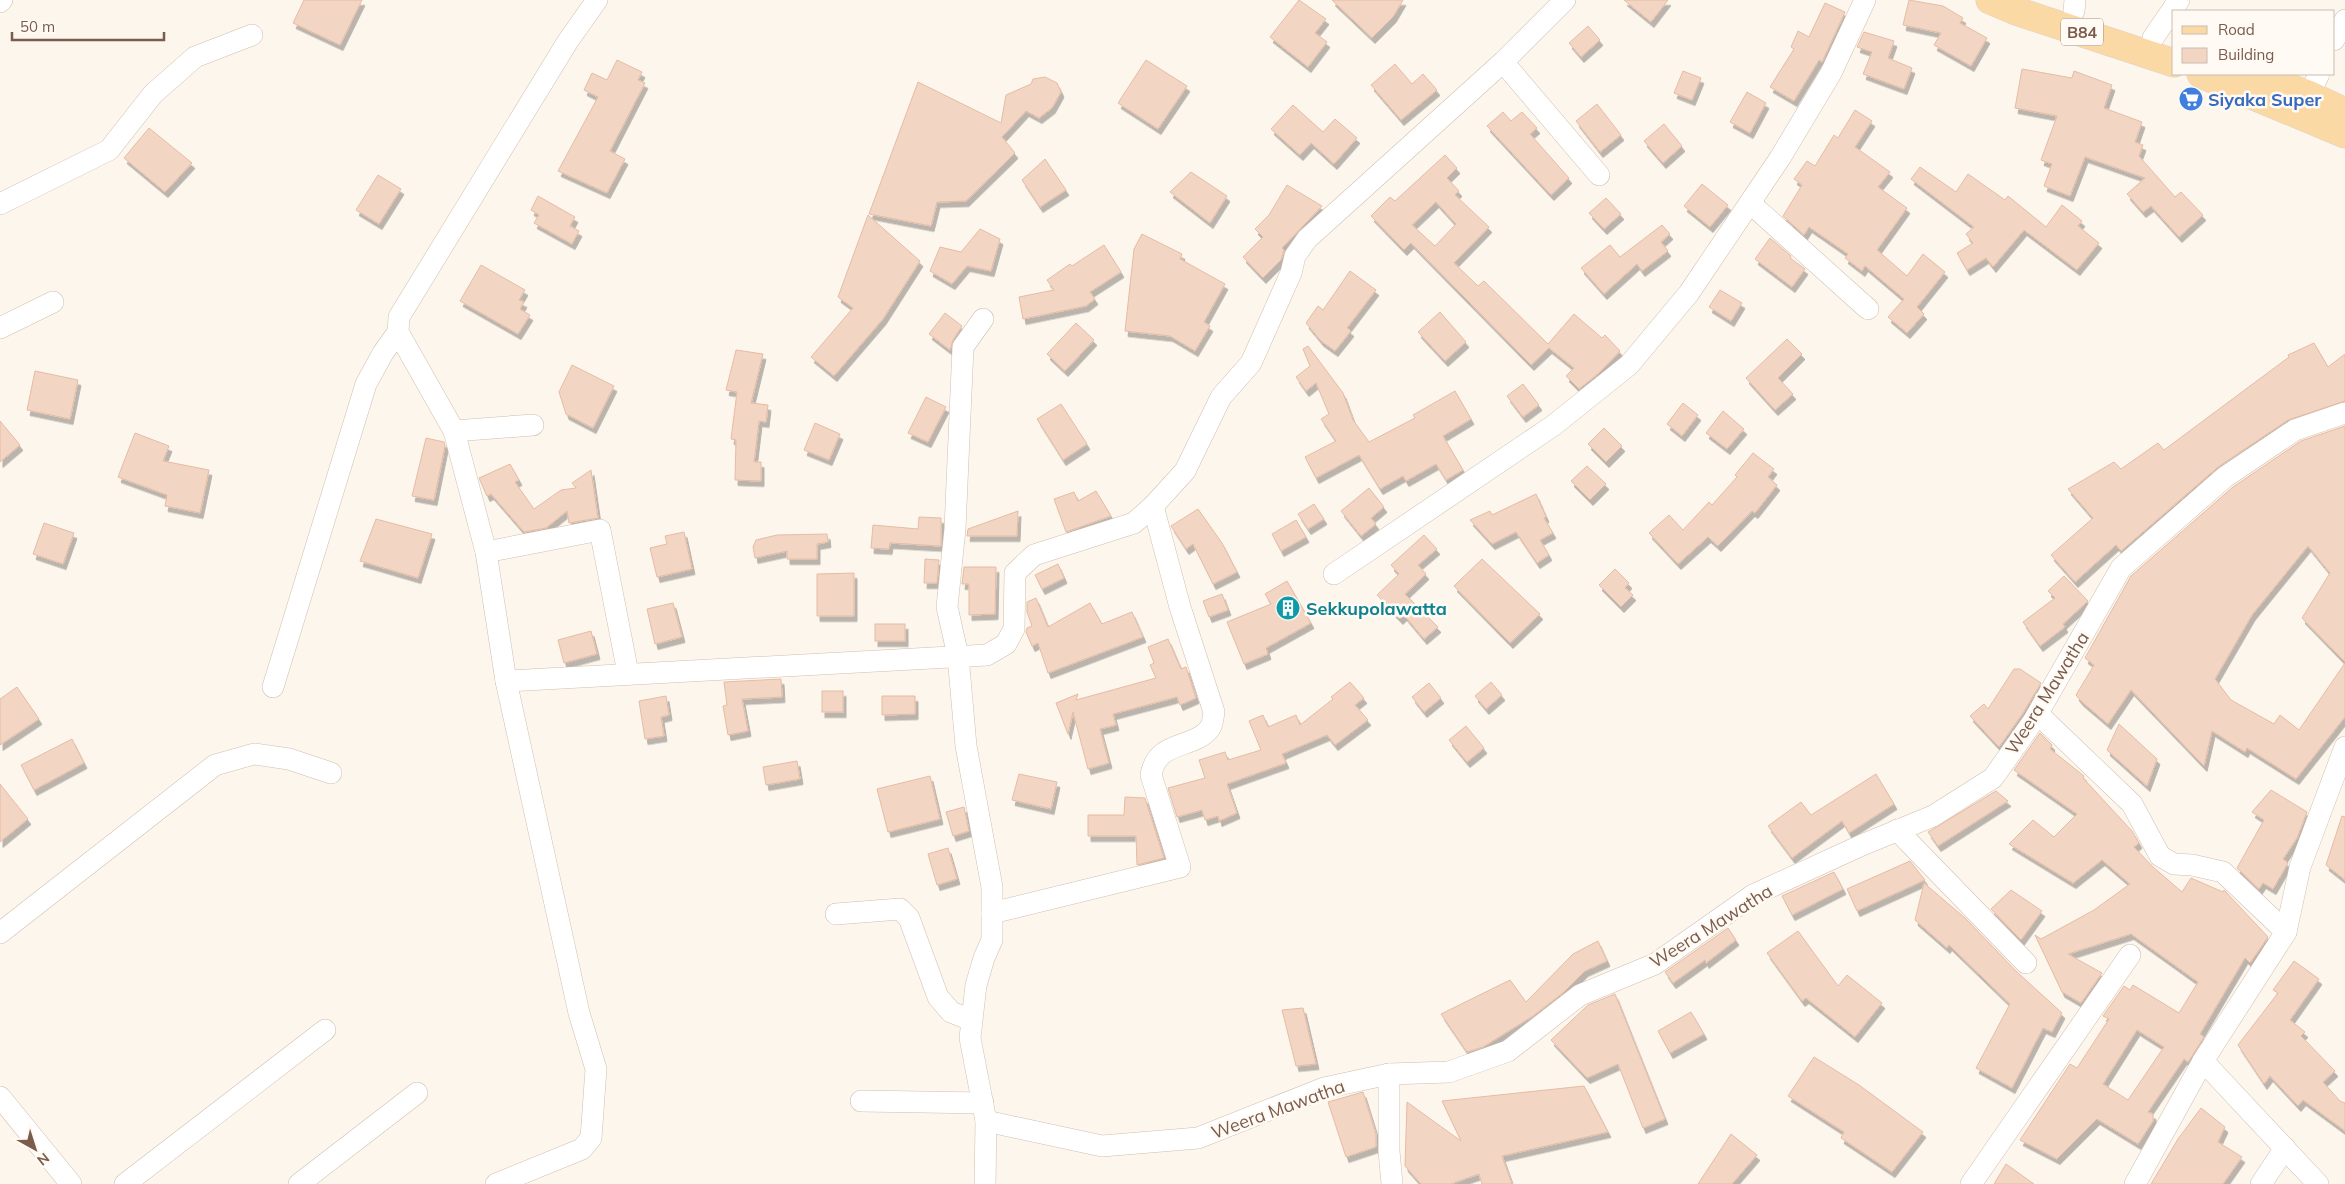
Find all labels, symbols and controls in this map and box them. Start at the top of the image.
scale bar [12,10,165,42]
legend [2172,10,2335,75]
text: 50 m [20,17,55,36]
road number: B84 [2061,18,2103,46]
text: Road [2218,20,2255,39]
text: Building [2218,45,2274,64]
supermarket icon: Siyaka Super [2178,86,2204,112]
place label: Siyaka Super [2208,88,2322,111]
building icon: Sekkupolawatta [1275,595,1301,621]
place label: Sekkupolawatta [1306,597,1447,620]
street label: Weera Mawatha [2000,627,2094,759]
street label: Weera Mawatha [1645,879,1777,973]
street label: Weera Mawatha [1208,1074,1348,1144]
north arrow [10,1124,60,1174]
text: N [33,1149,53,1169]

